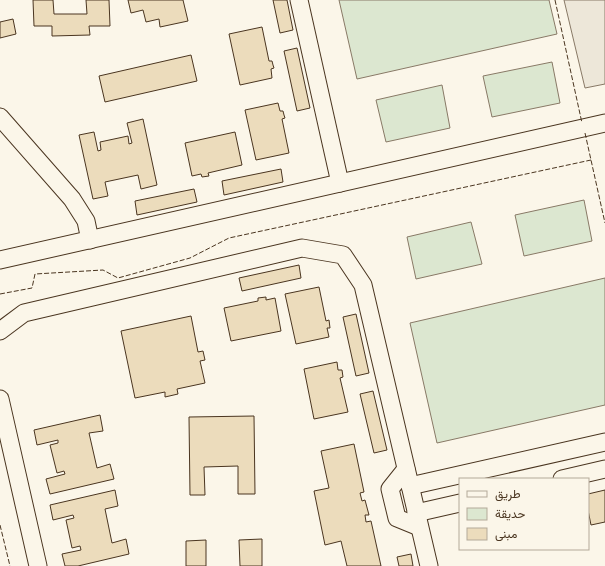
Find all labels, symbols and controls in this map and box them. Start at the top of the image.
legend [459,478,589,550]
text: طريق [495,485,521,504]
text: حديقة [495,505,525,524]
text: مبنى [495,525,517,544]

